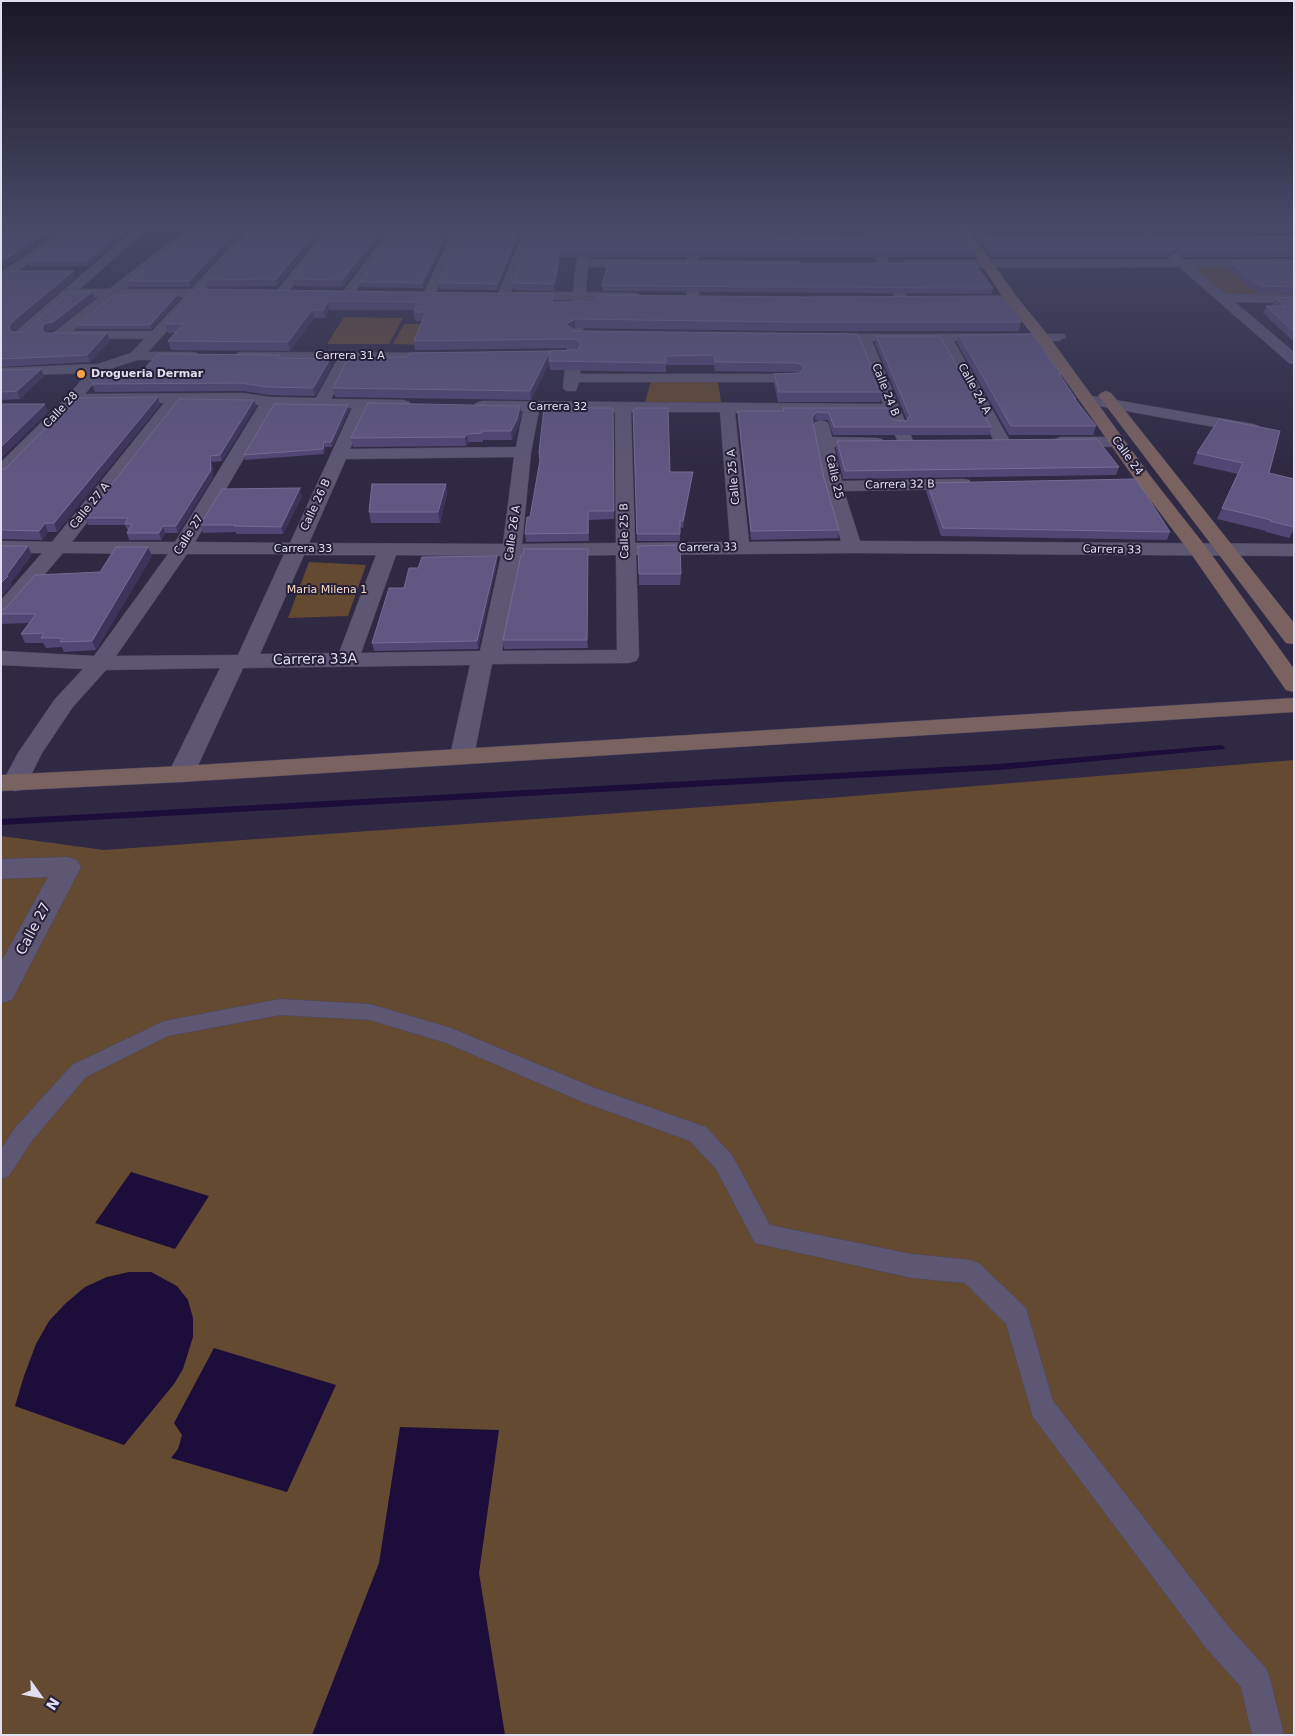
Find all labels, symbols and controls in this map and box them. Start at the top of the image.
street label: Carrera 31 A [315,349,385,363]
street label: Calle 24 A [955,361,993,417]
street label: Calle 24 B [868,362,902,418]
place label: Drogueria Dermar [91,367,203,381]
marker: Drogueria Dermar [75,368,87,380]
street label: Calle 28 [41,389,81,431]
street label: Carrera 32 [529,400,587,414]
street label: Calle 24 [1108,434,1146,478]
street label: Calle 25 A [725,449,743,505]
street label: Calle 25 [823,454,845,500]
street label: Calle 26 B [298,477,334,533]
street label: Carrera 32 B [865,478,935,492]
street label: Calle 27 A [67,480,113,532]
street label: Calle 25 B [618,503,632,559]
street label: Calle 26 A [503,504,523,562]
street label: Calle 27 [172,513,206,557]
street label: Carrera 33 [679,541,737,555]
street label: Carrera 33 [274,542,332,556]
street label: Carrera 33 [1083,543,1141,557]
park label: Maria Milena 1 [287,583,367,597]
street label: Carrera 33A [273,651,357,669]
street label: Calle 27 [13,900,55,958]
north arrow [15,1671,65,1721]
text: N [43,1695,63,1713]

